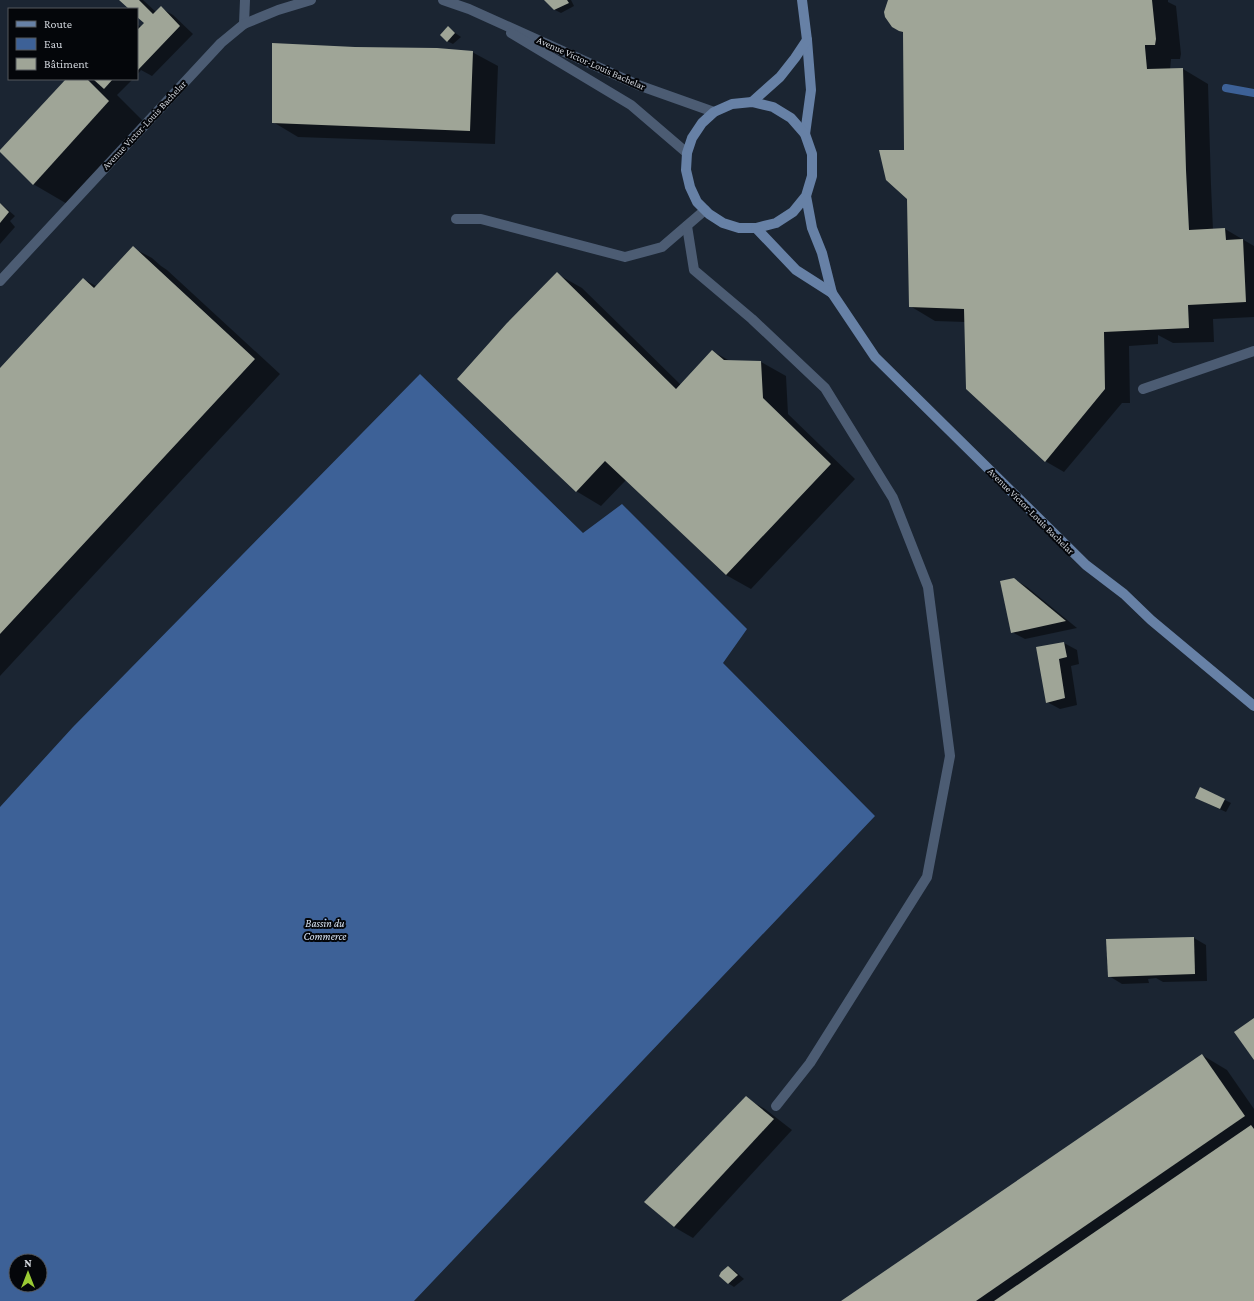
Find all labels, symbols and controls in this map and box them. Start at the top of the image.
legend [8,8,138,80]
text: Route [44,17,72,31]
street label: Avenue Victor-Louis Bachelar [535,34,647,92]
text: Eau [44,37,63,51]
text: Bâtiment [44,57,90,71]
street label: Avenue Victor-Louis Bachelar [100,78,188,172]
street label: Avenue Victor-Louis Bachelar [986,466,1077,557]
water label: Bassin du Commerce [303,917,347,942]
north arrow [8,1253,48,1293]
text: N [24,1257,32,1269]

